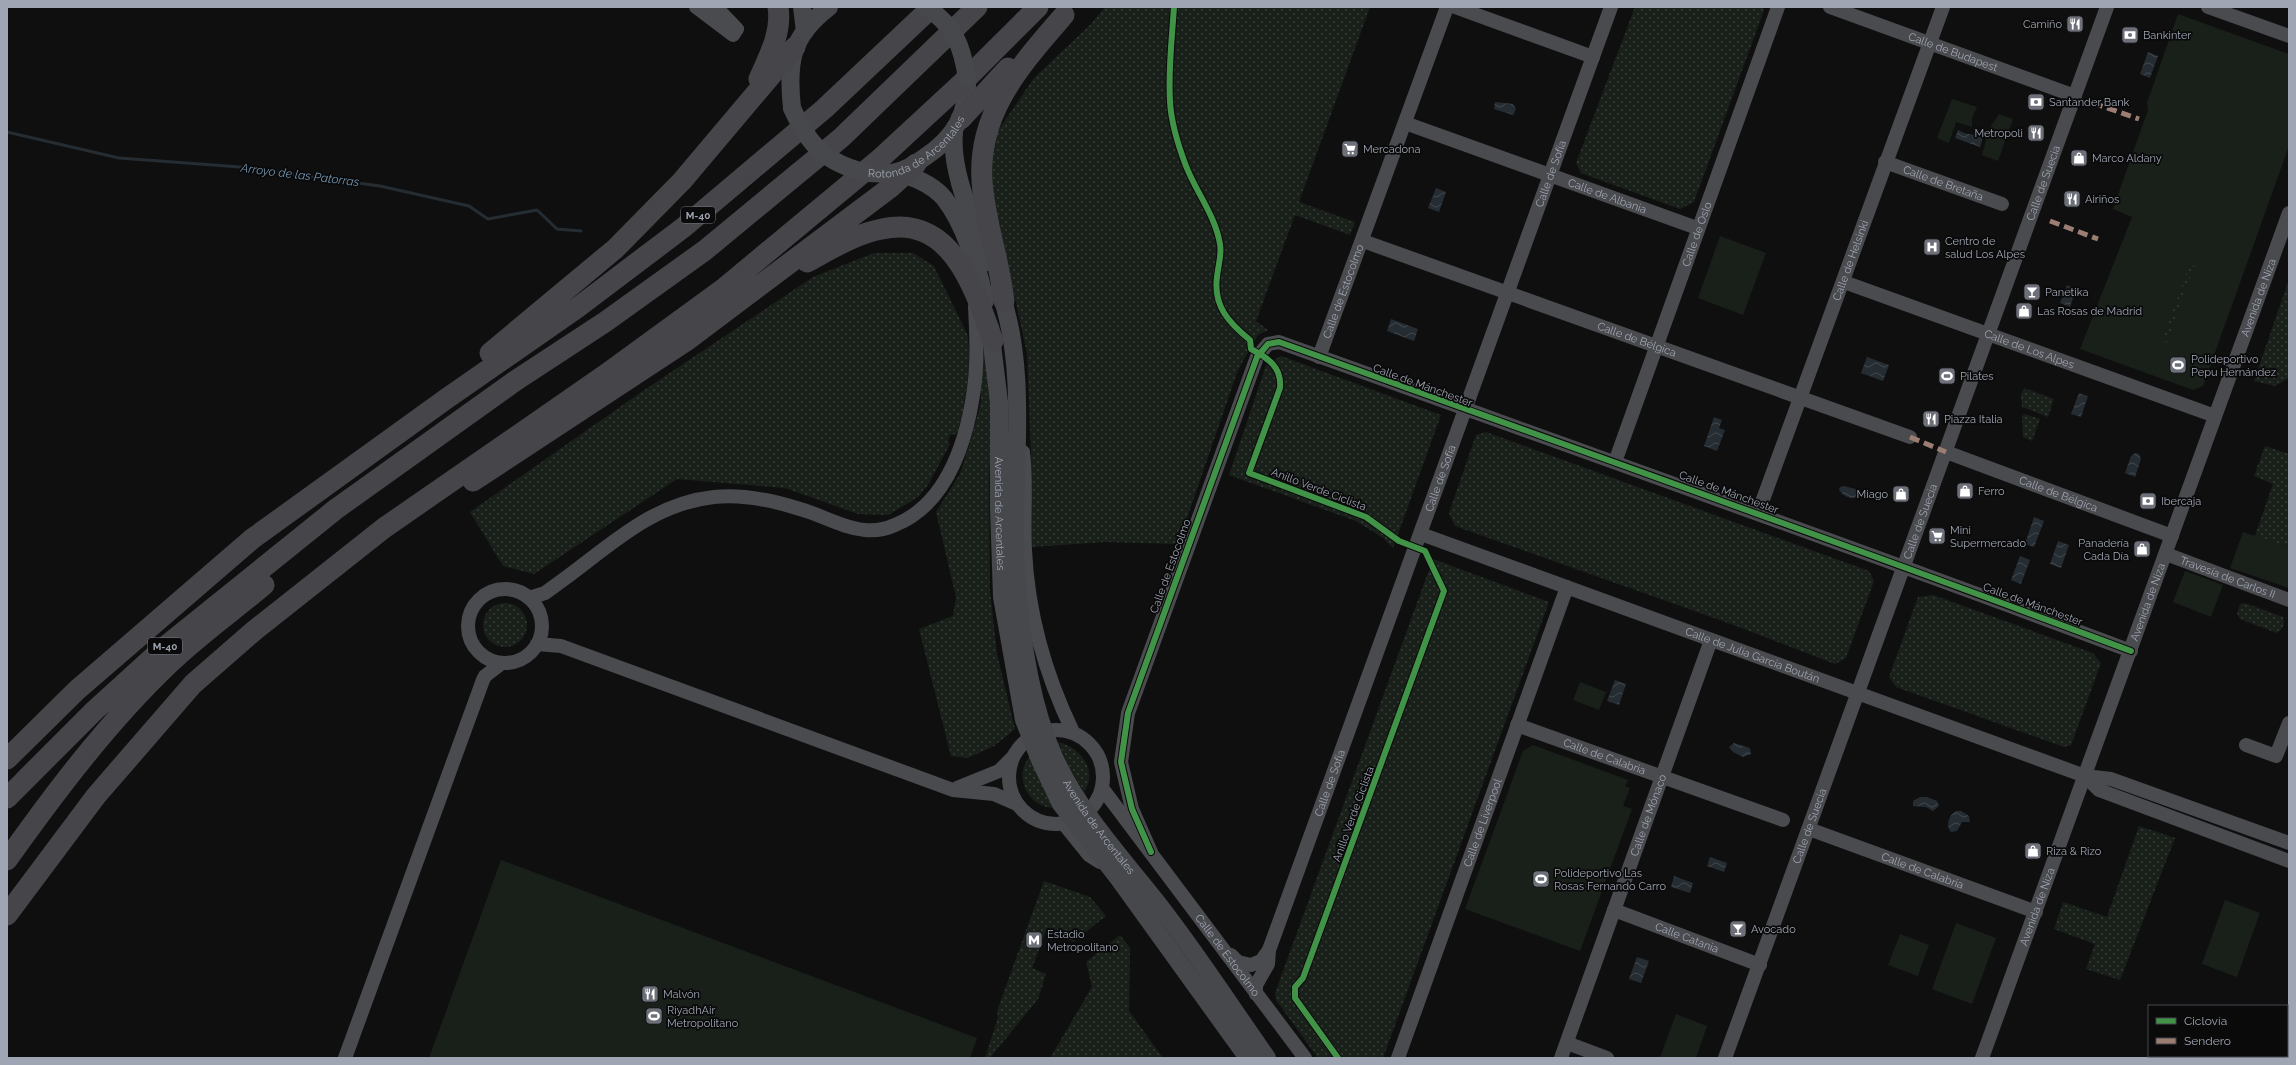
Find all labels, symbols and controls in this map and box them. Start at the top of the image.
restaurant icon: Camiño [2065,14,2085,34]
place label: Camiño [2023,18,2062,31]
bank icon: Bankinter [2120,25,2140,45]
place label: Bankinter [2143,29,2191,42]
street label: Calle de Budapest [1907,30,2000,74]
bank icon: Santander Bank [2026,92,2046,112]
place label: Santander Bank [2049,96,2130,109]
street label: Rotonda de Arcentales [868,114,967,180]
restaurant icon: Metropoli [2026,123,2046,143]
place label: Metropoli [1974,127,2023,140]
supermarket icon: Mercadona [1340,139,1360,159]
street label: Calle de Sofía [1533,139,1569,209]
place label: Mercadona [1363,143,1421,156]
street label: Calle de Suecia [2024,144,2063,223]
shop icon: Marco Aldany [2069,148,2089,168]
place label: Marco Aldany [2092,152,2162,165]
water label: Arroyo de las Patorras [239,161,361,189]
street label: Calle de Bretaña [1901,163,1985,204]
street label: Calle de Albania [1566,176,1648,216]
restaurant icon: Airiños [2062,189,2082,209]
place label: Airiños [2085,193,2119,206]
street label: Calle de Oslo [1679,200,1715,269]
road number: M-40 [681,207,715,223]
street label: Calle de Helsinki [1830,218,1872,303]
place label: Centro de salud Los Alpes [1945,235,2025,261]
hospital icon: Centro de salud Los Alpes [1922,237,1942,257]
street label: Calle de Estocolmo [1320,242,1367,340]
street label: Avenida de Niza [2239,257,2279,339]
bar icon: Panetika [2022,282,2042,302]
place label: Panetika [2045,286,2088,299]
shop icon: Las Rosas de Madrid [2014,301,2034,321]
place label: Las Rosas de Madrid [2037,305,2142,318]
street label: Calle de Bélgica [1596,320,1678,360]
street label: Calle de Los Alpes [1982,327,2076,372]
place label: Polideportivo Pepu Hernández [2191,353,2277,379]
sports icon: Polideportivo Pepu Hernández [2168,355,2188,375]
street label: Calle de Mánchester [1371,361,1475,410]
sports icon: Pilates [1937,366,1957,386]
place label: Pilates [1960,370,1994,383]
restaurant icon: Piazza Italia [1921,409,1941,429]
place label: Piazza Italia [1944,413,2003,426]
street label: Calle de Sofía [1422,443,1459,514]
street label: Avenida de Arcentales [992,457,1007,571]
street label: Anillo Verde Ciclista [1270,465,1368,514]
street label: Calle de Mánchester [1677,468,1781,517]
street label: Calle de Bélgica [2017,474,2099,515]
shop icon: Ferro [1955,481,1975,501]
street label: Calle de Suecia [1901,482,1940,561]
shop icon: Miago [1891,484,1911,504]
place label: Ferro [1978,485,2005,498]
place label: Miago [1857,488,1888,501]
bank icon: Ibercaja [2138,491,2158,511]
place label: Ibercaja [2161,495,2201,508]
street label: Calle de Estocolmo [1147,517,1194,615]
place label: Mini Supermercado [1950,524,2026,550]
supermarket icon: Mini Supermercado [1927,526,1947,546]
place label: Panadería Cada Día [2078,537,2129,563]
shop icon: Panadería Cada Día [2132,539,2152,559]
street label: Travesía de Carlos II [2178,554,2277,601]
street label: Avenida de Niza [2128,561,2168,643]
street label: Calle de Mánchester [1981,580,2085,629]
street label: Calle de Julia García Boután [1684,625,1821,686]
road number: M-40 [148,638,182,654]
street label: Calle de Calabria [1561,736,1647,777]
street label: Calle de Sofía [1312,748,1348,818]
street label: Anillo Verde Ciclista [1330,765,1377,864]
street label: Calle de Mónaco [1628,772,1669,858]
street label: Avenida de Arcentales [1060,777,1137,877]
street label: Calle de Liverpool [1461,777,1505,869]
street label: Calle de Suecia [1790,787,1829,865]
shop icon: Riza & Rizo [2023,841,2043,861]
place label: Riza & Rizo [2046,845,2102,858]
street label: Calle de Calabria [1880,850,1965,892]
street label: Avenida de Niza [2017,866,2058,948]
place label: Polideportivo Las Rosas Fernando Carro [1554,867,1667,893]
sports icon: Polideportivo Las Rosas Fernando Carro [1531,869,1551,889]
street label: Calle de Estocolmo [1192,912,1263,999]
bar icon: Avocado [1728,919,1748,939]
street label: Calle Catania [1653,920,1720,956]
place label: Avocado [1751,923,1796,936]
place label: Estadio Metropolitano [1047,928,1119,954]
metro station icon: Estadio Metropolitano [1024,930,1044,950]
restaurant icon: Malvón [640,984,660,1004]
place label: Malvón [663,988,700,1001]
place label: RiyadhAir Metropolitano [667,1004,739,1030]
legend [2148,1005,2288,1057]
sports icon: RiyadhAir Metropolitano [644,1006,664,1026]
text: Ciclovía [2184,1014,2227,1028]
text: Sendero [2184,1034,2231,1048]

